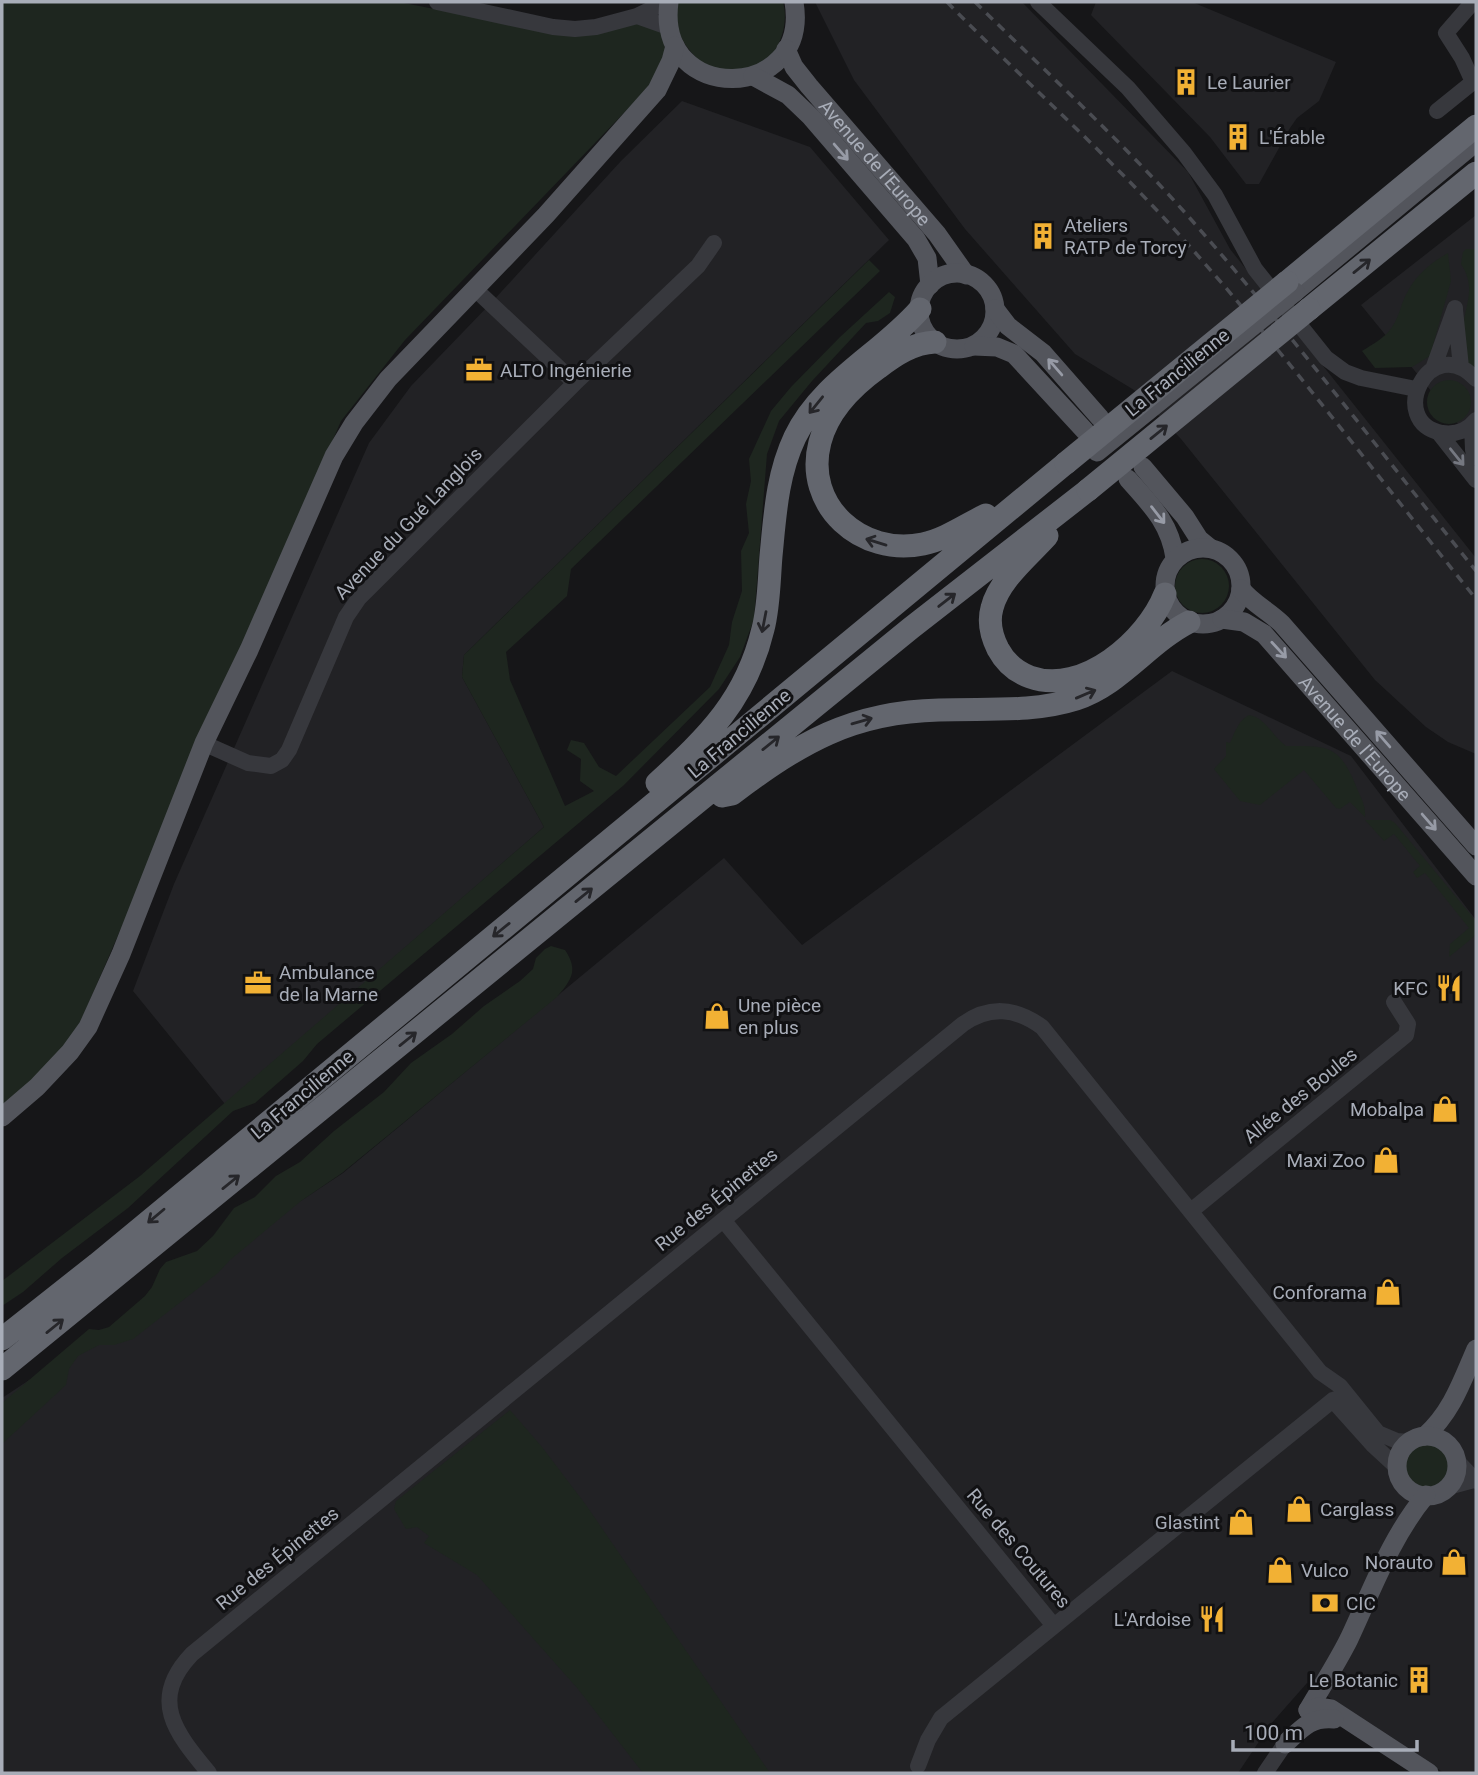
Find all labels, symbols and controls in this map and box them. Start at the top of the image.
building icon: Le Laurier [1171,67,1201,97]
place label: Le Laurier [1207,71,1291,94]
street label: Avenue de l'Europe [814,95,936,231]
building icon: L'Érable [1223,122,1253,152]
place label: L'Érable [1259,126,1325,149]
one-way arrow [833,142,849,160]
place label: Ateliers RATP de Torcy [1064,214,1187,259]
building icon: Ateliers RATP de Torcy [1028,221,1058,251]
one-way arrow [1353,258,1371,274]
street label: La Francilienne [1121,323,1234,421]
office icon: ALTO Ingénierie [464,355,494,385]
one-way arrow [1047,358,1063,376]
place label: ALTO Ingénierie [500,359,632,382]
one-way arrow [808,395,824,413]
one-way arrow [1150,424,1168,439]
street label: Avenue du Gué Langlois [330,443,487,604]
one-way arrow [1450,447,1465,465]
one-way arrow [1151,506,1166,524]
one-way arrow [865,535,887,547]
one-way arrow [938,592,956,607]
one-way arrow [757,610,770,633]
one-way arrow [1271,642,1288,659]
street label: Avenue de l'Europe [1294,671,1416,806]
street label: La Francilienne [683,684,796,783]
one-way arrow [1075,687,1096,700]
one-way arrow [850,713,872,726]
one-way arrow [1375,730,1391,748]
one-way arrow [761,735,779,751]
one-way arrow [1421,813,1437,831]
one-way arrow [575,888,593,903]
one-way arrow [492,922,510,937]
place label: Ambulance de la Marne [279,961,378,1006]
office icon: Ambulance de la Marne [243,968,273,998]
restaurant icon: KFC [1434,973,1464,1003]
place label: KFC [1393,977,1428,1000]
place label: Une pièce en plus [738,994,821,1039]
shop icon: Une pièce en plus [702,1001,732,1031]
one-way arrow [399,1031,417,1047]
street label: Allée des Boules [1239,1043,1362,1148]
street label: La Francilienne [246,1045,359,1144]
shop icon: Mobalpa [1430,1094,1460,1124]
place label: Mobalpa [1350,1098,1424,1121]
street label: Rue des Épinettes [650,1143,782,1256]
shop icon: Maxi Zoo [1371,1145,1401,1175]
place label: Maxi Zoo [1286,1149,1365,1172]
one-way arrow [222,1175,240,1190]
one-way arrow [147,1208,165,1223]
shop icon: Conforama [1373,1277,1403,1307]
place label: Conforama [1272,1281,1367,1304]
one-way arrow [45,1318,63,1334]
street label: Rue des Coutures [962,1484,1075,1613]
shop icon: Carglass [1284,1494,1314,1524]
place label: Carglass [1320,1498,1394,1521]
street label: Rue des Épinettes [211,1502,343,1615]
shop icon: Glastint [1226,1507,1256,1537]
place label: Glastint [1155,1511,1220,1534]
shop icon: Norauto [1439,1547,1469,1577]
place label: Norauto [1365,1551,1433,1574]
shop icon: Vulco [1265,1555,1295,1585]
place label: Vulco [1301,1559,1349,1582]
bank icon: CIC [1310,1588,1340,1618]
place label: CIC [1346,1592,1376,1615]
restaurant icon: L'Ardoise [1197,1604,1227,1634]
place label: L'Ardoise [1114,1608,1191,1631]
building icon: Le Botanic [1404,1665,1434,1695]
place label: Le Botanic [1309,1669,1398,1692]
scale bar [1233,1708,1417,1752]
text: 100 m [1244,1721,1303,1745]

